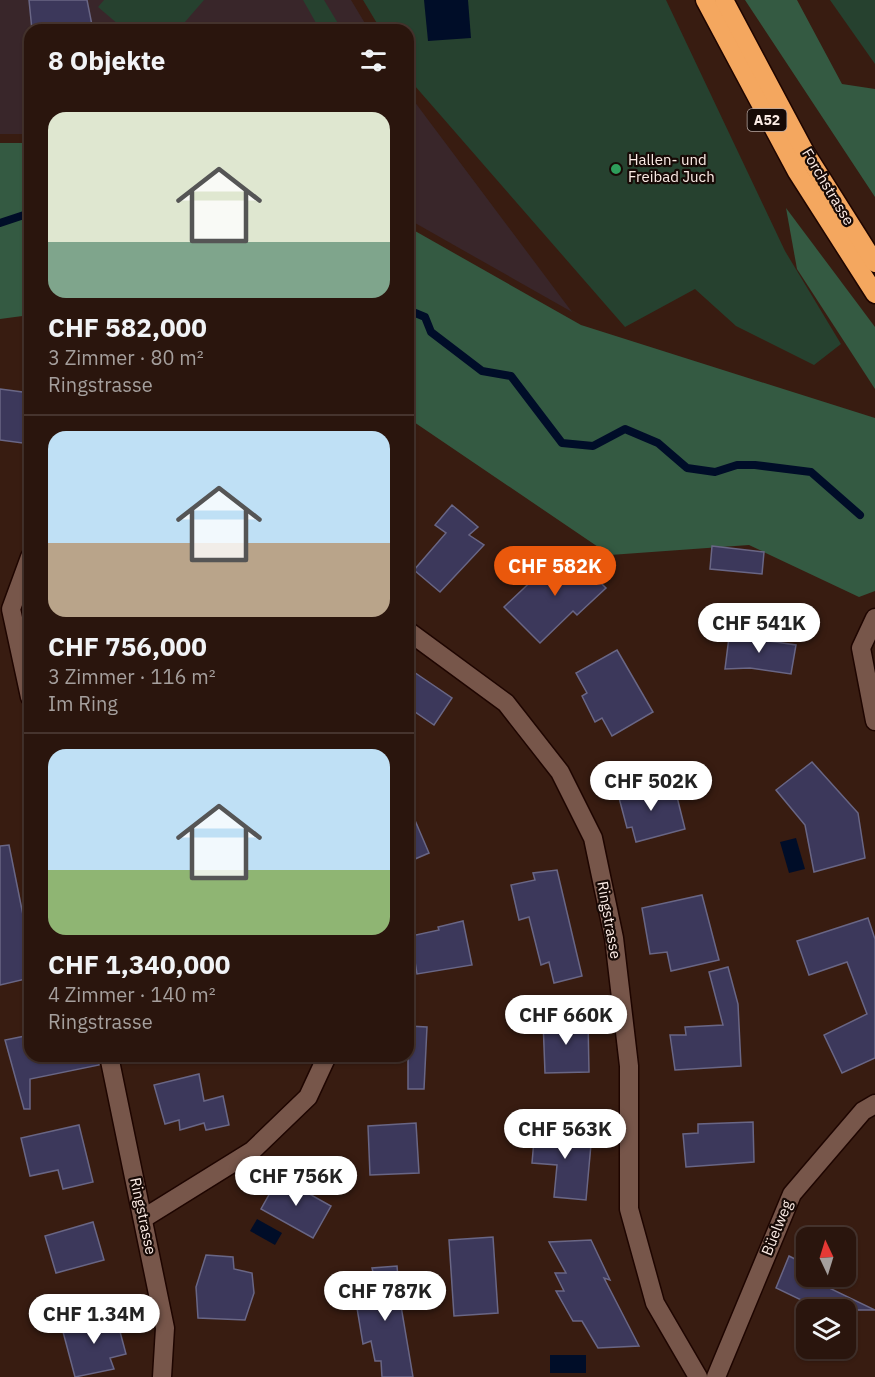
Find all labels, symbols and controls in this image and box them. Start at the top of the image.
text: 8 Objekte [48,43,165,77]
icon: filters [357,44,390,77]
road number: A52 [748,109,786,131]
street label: Forchstrasse [798,145,859,229]
place label: Hallen- und Freibad Juch [628,150,715,186]
icon: home [165,151,273,259]
marker: Hallen- und Freibad Juch [609,162,623,176]
text: CHF 582,000 [48,310,207,344]
text: 3 Zimmer · 80 m² [48,344,204,371]
text: Ringstrasse [48,371,153,398]
icon: home [165,470,273,578]
pin: CHF 582K [493,546,617,597]
text: CHF 582K [508,552,602,579]
pin: CHF 541K [697,603,821,654]
text: CHF 541K [712,609,806,636]
text: CHF 756,000 [48,629,207,663]
text: 3 Zimmer · 116 m² [48,663,216,690]
text: Im Ring [48,690,118,717]
pin: CHF 502K [589,761,713,812]
text: CHF 502K [604,767,698,794]
icon: home [165,788,273,896]
street label: Ringstrasse [593,880,626,960]
text: CHF 1,340,000 [48,947,230,981]
text: 4 Zimmer · 140 m² [48,981,216,1008]
pin: CHF 660K [504,995,628,1046]
text: CHF 660K [519,1001,613,1028]
text: Ringstrasse [48,1008,153,1035]
pin: CHF 563K [503,1109,627,1160]
text: CHF 563K [518,1115,612,1142]
pin: CHF 756K [234,1156,358,1207]
text: CHF 756K [249,1162,343,1189]
street label: Ringstrasse [126,1176,161,1256]
street label: Büelweg [757,1197,796,1258]
north arrow [796,1227,856,1287]
map controls [796,1227,856,1359]
pin: CHF 787K [323,1271,447,1322]
text: CHF 787K [338,1277,432,1304]
pin: CHF 1.34M [25,1294,163,1345]
button: layers [796,1299,856,1359]
text: CHF 1.34M [43,1300,145,1327]

